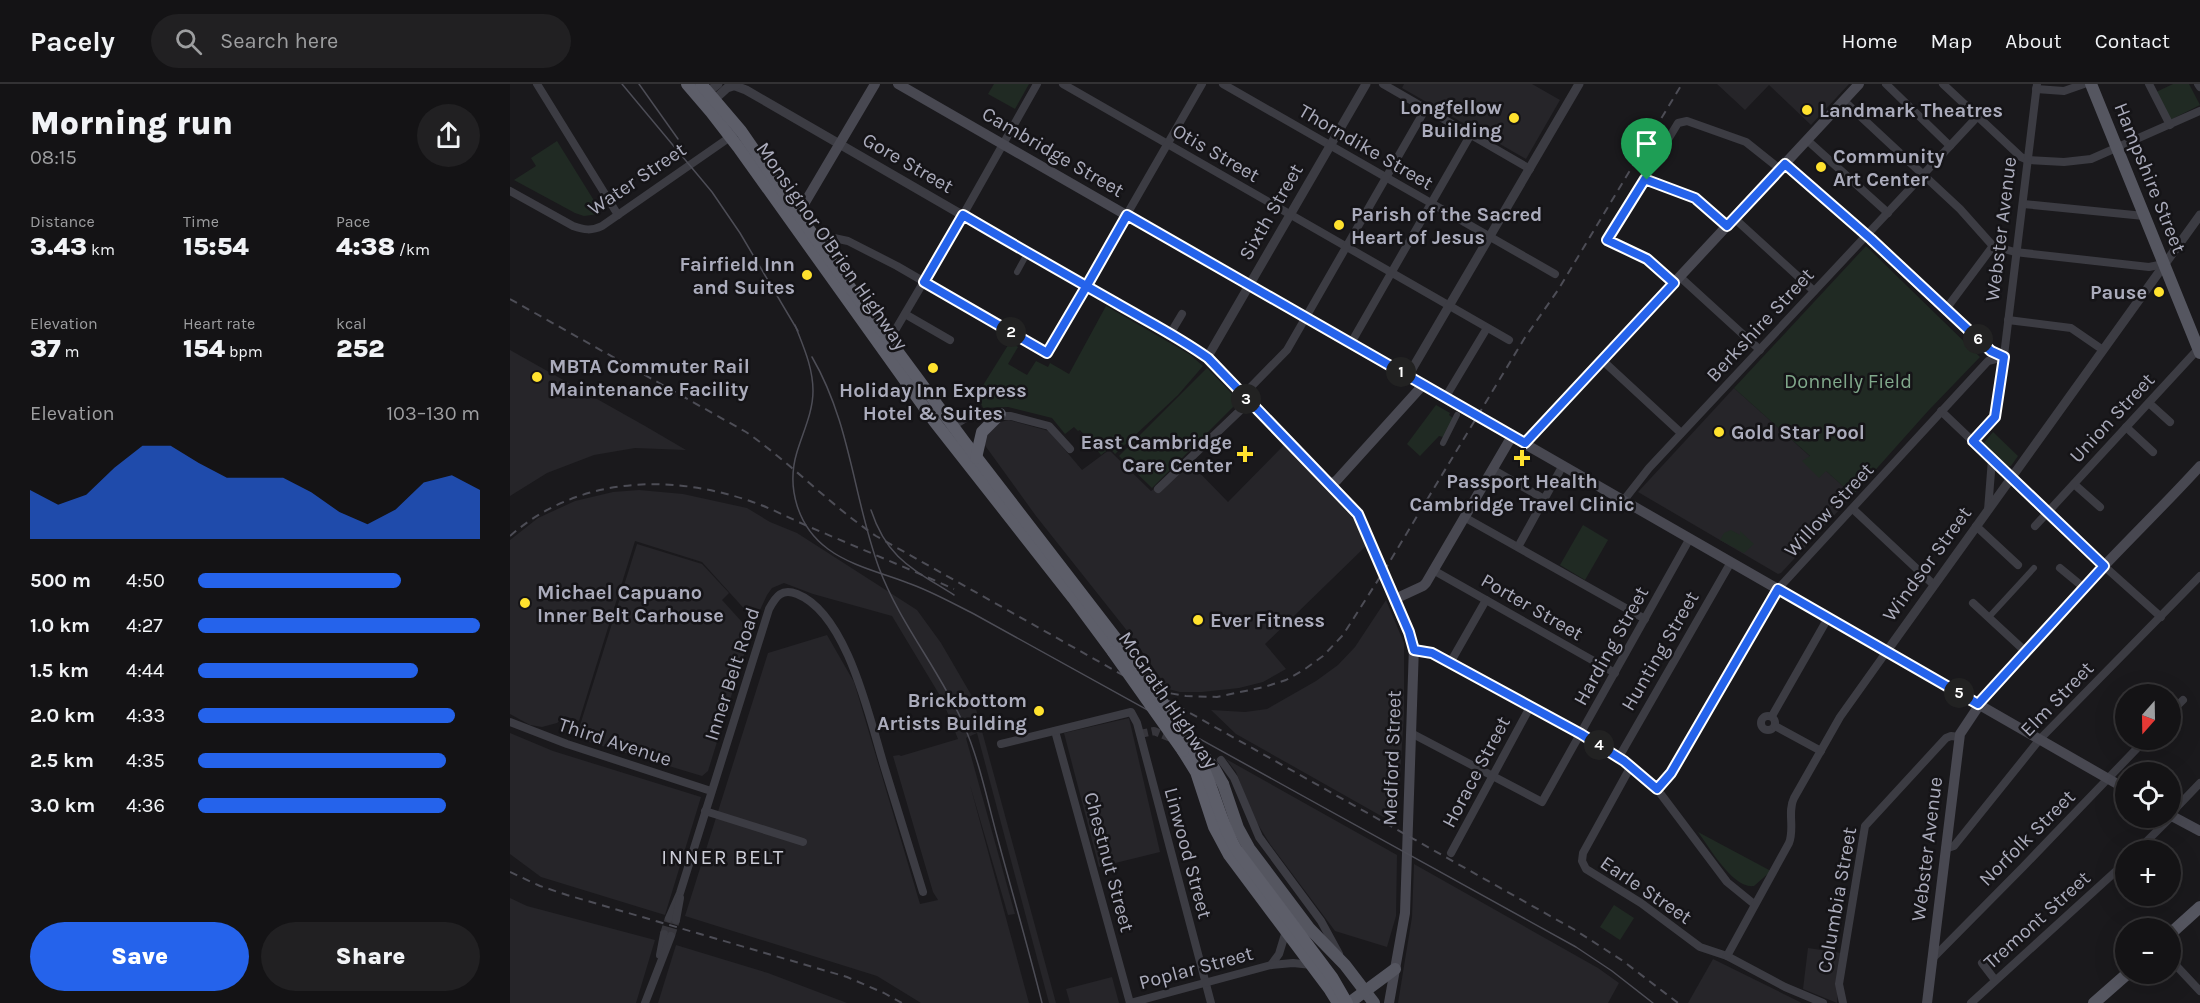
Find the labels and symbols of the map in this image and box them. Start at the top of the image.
place label: Longfellow Building [1400,96,1502,142]
street label: Thorndike Street [1295,99,1438,195]
place label: Landmark Theatres [1819,99,2003,122]
street label: Hampshire Street [2109,99,2191,257]
street label: Cambridge Street [978,102,1128,202]
marker: Landmark Theatres [1800,103,1814,117]
marker: Longfellow Building [1507,111,1521,125]
pin [1621,118,1672,180]
street label: Otis Street [1168,119,1264,187]
street label: Gore Street [859,128,958,198]
street label: Water Street [584,138,691,220]
street label: Monsignor O'Brien Highway [751,138,913,354]
place label: Community Art Center [1833,145,1944,191]
street label: Webster Avenue [1981,155,2021,303]
street label: Sixth Street [1234,159,1308,264]
marker: Community Art Center [1814,160,1828,174]
place label: Parish of the Sacred Heart of Jesus [1351,203,1542,249]
marker: Parish of the Sacred Heart of Jesus [1332,218,1346,232]
place label: Fairfield Inn and Suites [679,253,795,299]
street label: Berkshire Street [1701,263,1819,387]
marker: Fairfield Inn and Suites [800,268,814,282]
place label: Pause [2090,281,2147,304]
marker: Pause [2152,285,2166,299]
pin: 2 [996,317,1026,347]
pin: 6 [1963,324,1993,354]
place label: MBTA Commuter Rail Maintenance Facility [549,355,750,401]
pin: 1 [1386,357,1416,387]
marker: Holiday Inn Express Hotel & Suites [926,361,940,375]
street label: Union Street [2065,368,2160,467]
marker: MBTA Commuter Rail Maintenance Facility [530,370,544,384]
park label: Donnelly Field [1784,370,1912,393]
place label: Holiday Inn Express Hotel & Suites [839,379,1027,425]
pin: 3 [1231,384,1261,414]
place label: Gold Star Pool [1731,421,1865,444]
marker: Gold Star Pool [1712,425,1726,439]
place label: East Cambridge Care Center [1081,431,1232,477]
marker: East Cambridge Care Center [1236,445,1254,463]
marker: Passport Health Cambridge Travel Clinic [1513,449,1531,467]
street label: Willow Street [1780,458,1879,562]
place label: Passport Health Cambridge Travel Clinic [1409,470,1635,516]
street label: Windsor Street [1878,502,1977,626]
street label: Porter Street [1477,569,1587,646]
place label: Michael Capuano Inner Belt Carhouse [537,581,724,627]
street label: Harding Street [1569,582,1653,709]
street label: Hunting Street [1617,587,1704,715]
marker: Michael Capuano Inner Belt Carhouse [518,596,532,610]
street label: Inner Belt Road [700,605,764,743]
place label: Ever Fitness [1210,609,1325,632]
marker: Ever Fitness [1191,613,1205,627]
street label: McGrath Highway [1114,627,1222,773]
street label: Elm Street [2016,656,2099,741]
pin: 5 [1944,678,1974,708]
north arrow [2115,684,2181,750]
place label: Brickbottom Artists Building [877,689,1027,735]
street label: Medford Street [1378,689,1406,826]
marker: Brickbottom Artists Building [1032,704,1046,718]
street label: Horace Street [1437,712,1515,832]
street label: Third Avenue [555,713,675,771]
pin: 4 [1584,730,1614,760]
street label: Webster Avenue [1907,775,1947,923]
street label: Linwood Street [1159,785,1217,922]
street label: Norfolk Street [1974,785,2080,891]
street label: Chestnut Street [1079,789,1139,935]
street label: Columbia Street [1813,825,1861,975]
district label: INNER BELT [661,845,785,869]
street label: Earle Street [1596,851,1696,929]
street label: Tremont Street [1979,866,2095,974]
street label: Poplar Street [1136,942,1256,994]

